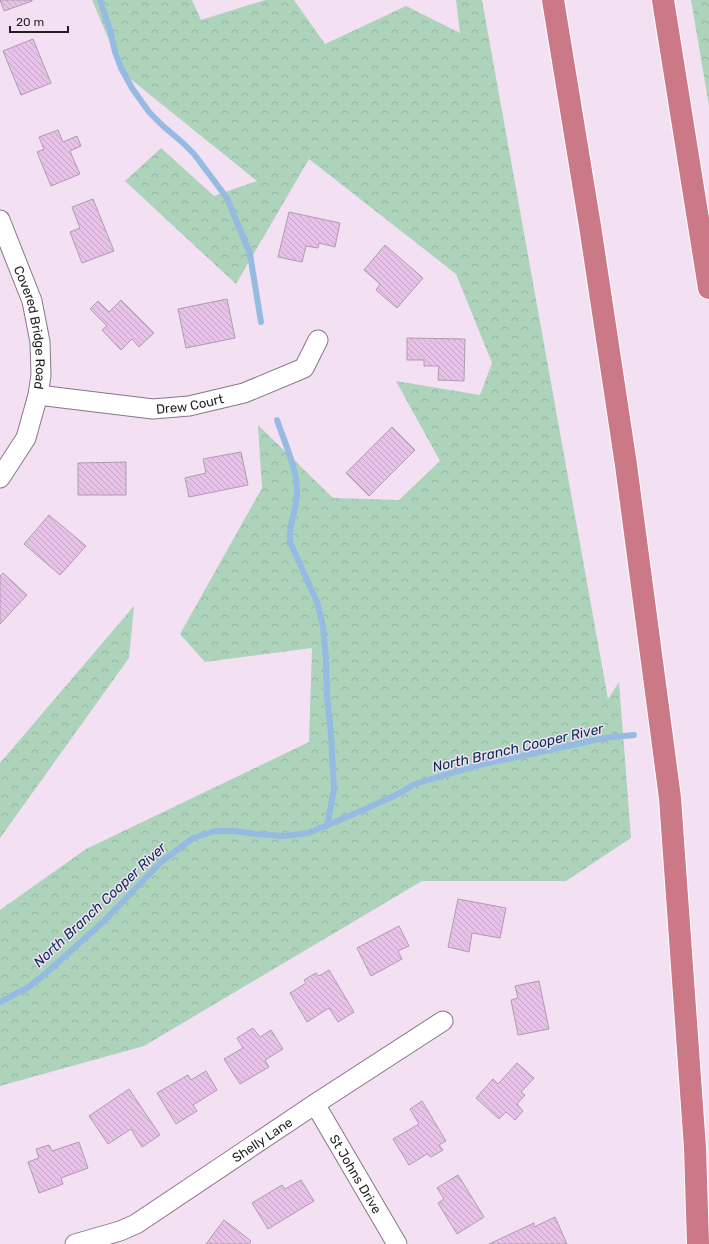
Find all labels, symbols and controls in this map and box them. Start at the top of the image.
scale bar [10,8,68,34]
text: 20 m [16,15,44,29]
street label: Covered Bridge Road [11,263,48,390]
street label: Drew Court [155,391,225,416]
water label: North Branch Cooper River [431,720,606,776]
water label: North Branch Cooper River [30,839,170,971]
street label: Shelly Lane [229,1114,295,1165]
street label: St Johns Drive [327,1132,385,1216]

